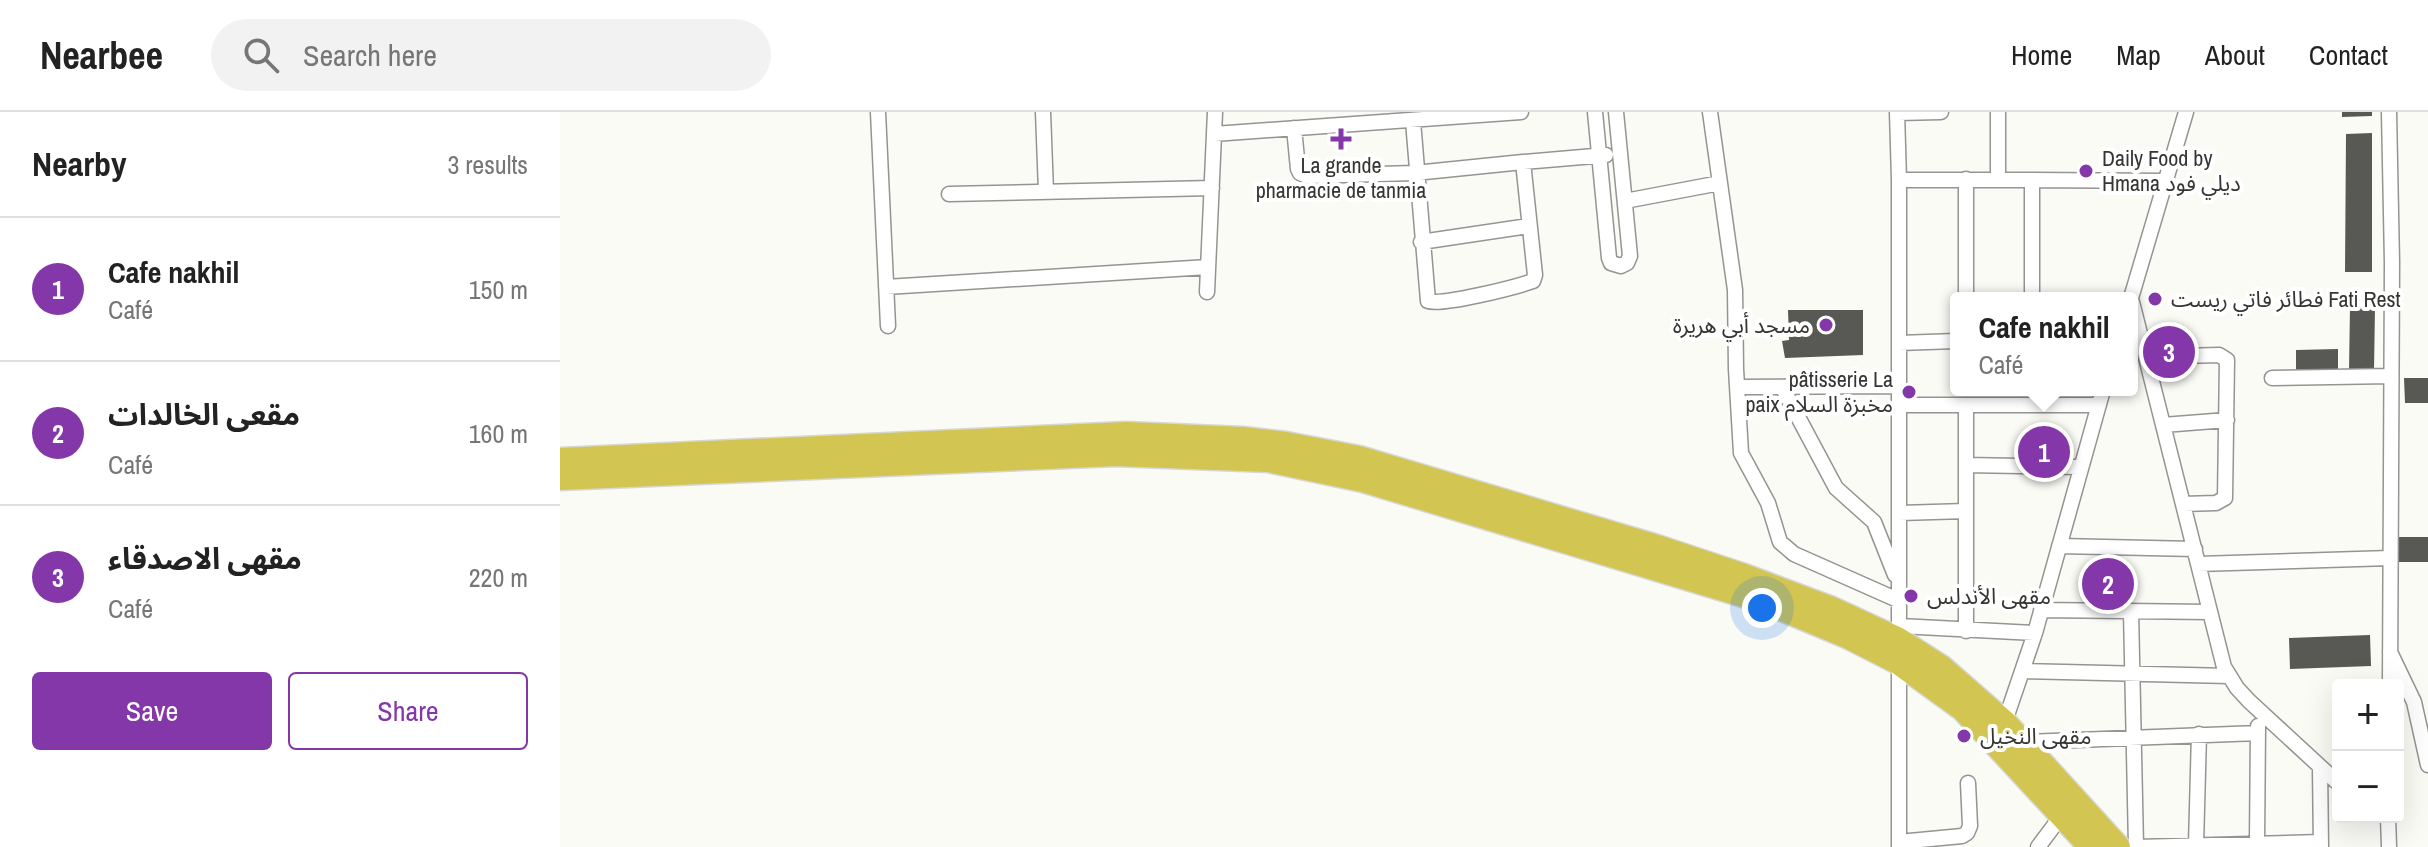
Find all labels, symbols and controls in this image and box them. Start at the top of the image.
search box [211,19,771,91]
text: Nearbee [40,30,163,81]
icon: search [239,33,283,77]
text: Search here [303,35,437,75]
text: Home [2011,36,2072,74]
text: Map [2116,36,2161,74]
text: About [2205,36,2265,74]
text: Contact [2309,36,2388,74]
marker: La grande pharmacie de tanmia [1332,130,1350,148]
text: Nearby [32,141,127,187]
place label: Daily Food by Hmana ديلي فود [2102,143,2241,200]
text: 3 results [447,147,528,182]
place label: La grande pharmacie de tanmia [1256,150,1426,205]
marker: Daily Food by Hmana ديلي فود [2077,162,2095,180]
text: Cafe nakhil [108,252,239,292]
text: 1 [52,272,64,307]
text: 150 m [469,272,528,307]
place label: فطائر فاتي ريست Fati Rest [2171,284,2401,316]
marker: فطائر فاتي ريست Fati Rest [2146,290,2164,308]
text: Café [108,292,153,327]
popup [1950,292,2138,396]
text: Cafe nakhil [1978,307,2110,347]
place label: مسجد أبي هريرة [1673,310,1810,342]
marker: مسجد أبي هريرة [1817,316,1835,334]
pin: 3 [2143,322,2195,382]
text: Café [1978,347,2023,382]
place label: pâtisserie La paix مخبزة السلام [1746,364,1893,421]
marker: pâtisserie La paix مخبزة السلام [1900,383,1918,401]
text: مقعى الخالدات [108,394,300,434]
text: 2 [52,416,64,451]
text: 160 m [469,416,528,451]
pin: 1 [2018,422,2070,482]
text: Café [108,447,153,482]
text: مقهى الاصدقاء [108,538,302,578]
pin: 2 [2082,554,2134,614]
text: 3 [52,560,64,595]
text: 220 m [469,560,528,595]
place label: مقهى الأندلس [1927,581,2051,611]
marker: مقهى الأندلس [1902,587,1920,605]
your location [1742,588,1782,628]
text: Café [108,591,153,626]
button: Save [32,672,272,750]
button: Share [288,672,528,750]
map controls [2332,679,2404,823]
button: + [2332,679,2404,751]
place label: مقهى النخيل [1980,721,2092,751]
marker: مقهى النخيل [1955,727,1973,745]
button: − [2332,751,2404,823]

